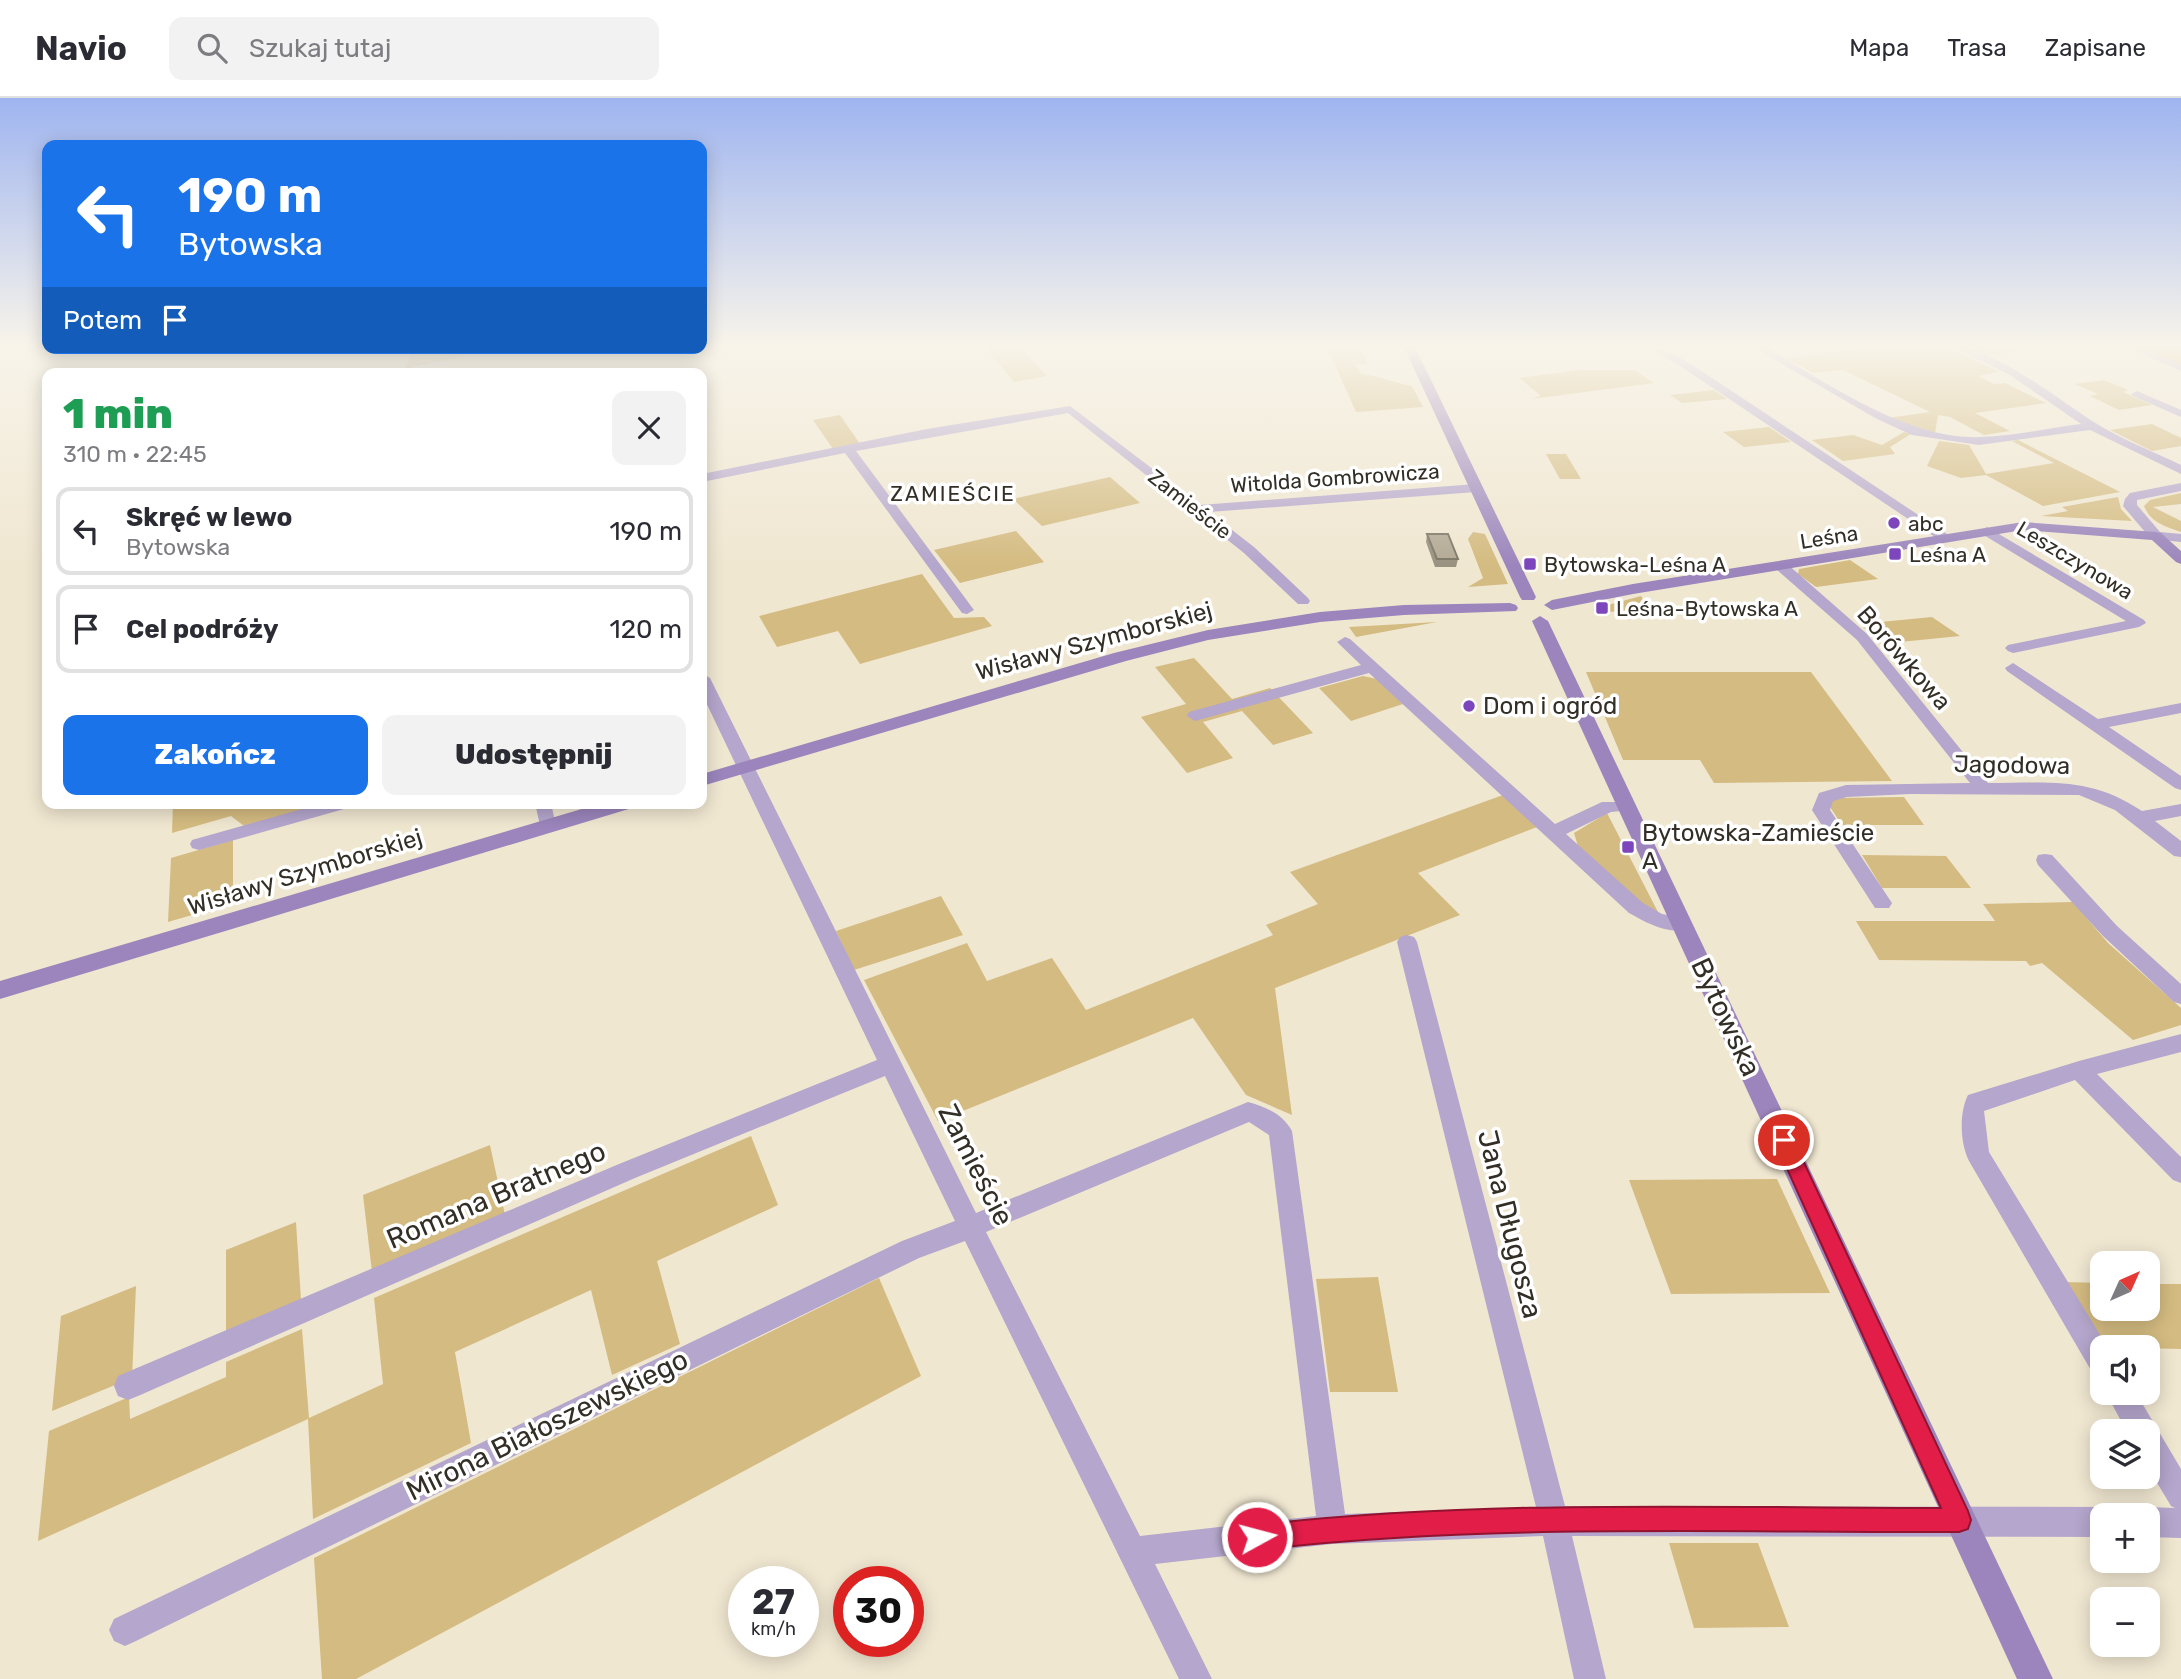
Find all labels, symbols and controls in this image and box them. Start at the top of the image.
search box [169,17,659,80]
text: Navio [35,29,127,68]
icon: search [193,29,231,67]
text: Szukaj tutaj [249,33,391,64]
text: Mapa [1849,34,1909,62]
text: Trasa [1947,34,2007,62]
text: Zapisane [2045,34,2146,62]
text: 190 m [178,166,322,224]
icon: left [63,168,154,259]
text: Bytowska [178,225,323,263]
icon: arrive [156,301,194,339]
text: Potem [63,305,142,336]
text: 1 min [63,389,173,439]
button: close [612,391,686,465]
text: 310 m · 22:45 [63,440,207,468]
street label: Witolda Gombrowicza [1230,458,1440,498]
street label: Zamieście [1143,464,1237,544]
district label: ZAMIEŚCIE [890,481,1016,506]
text: Skręć w lewo [126,502,292,533]
place label: abc [1908,511,1944,536]
icon: left [67,512,105,550]
marker: abc [1886,515,1902,531]
text: 190 m [609,516,682,547]
street label: Leszczynowa [2012,516,2138,604]
street label: Leśna [1798,520,1860,554]
text: Bytowska [126,533,230,561]
place label: Leśna A [1909,542,1986,567]
marker: Leśna A [1887,546,1903,562]
place label: Bytowska-Leśna A [1544,552,1726,577]
marker: Bytowska-Leśna A [1522,556,1538,572]
street label: Wisławy Szymborskiej [973,596,1215,686]
place label: Leśna-Bytowska A [1616,596,1798,621]
marker: Leśna-Bytowska A [1594,600,1610,616]
street label: Borówkowa [1851,600,1957,716]
icon: arrive [67,610,105,648]
text: Cel podróży [126,614,279,645]
text: 120 m [610,614,682,645]
place label: Dom i ogród [1483,692,1617,720]
marker: Dom i ogród [1461,698,1477,714]
button: Zakończ [63,715,368,795]
button: Udostępnij [382,715,686,795]
street label: Jagodowa [1954,750,2070,780]
place label: Bytowska-Zamieście A [1642,819,1874,875]
street label: Wisławy Szymborskiej [184,823,426,921]
marker: Bytowska-Zamieście A [1620,839,1636,855]
street label: Bytowska [1684,953,1768,1081]
street label: Zamieście [931,1099,1021,1231]
pin [1754,1110,1814,1170]
icon: arrive [1765,1121,1803,1159]
street label: Jana Długosza [1471,1126,1549,1322]
street label: Romana Bratnego [382,1134,610,1256]
north arrow [2090,1251,2160,1321]
map controls [2090,1251,2160,1657]
button: sound [2090,1335,2160,1405]
street label: Mirona Białoszewskiego [401,1342,693,1508]
button: layers [2090,1419,2160,1489]
position arrow [1220,1500,1294,1574]
button: + [2090,1503,2160,1573]
speed limit sign: 30 [833,1566,924,1657]
text: 27 [752,1581,795,1623]
button: − [2090,1587,2160,1657]
text: km/h [751,1618,796,1640]

